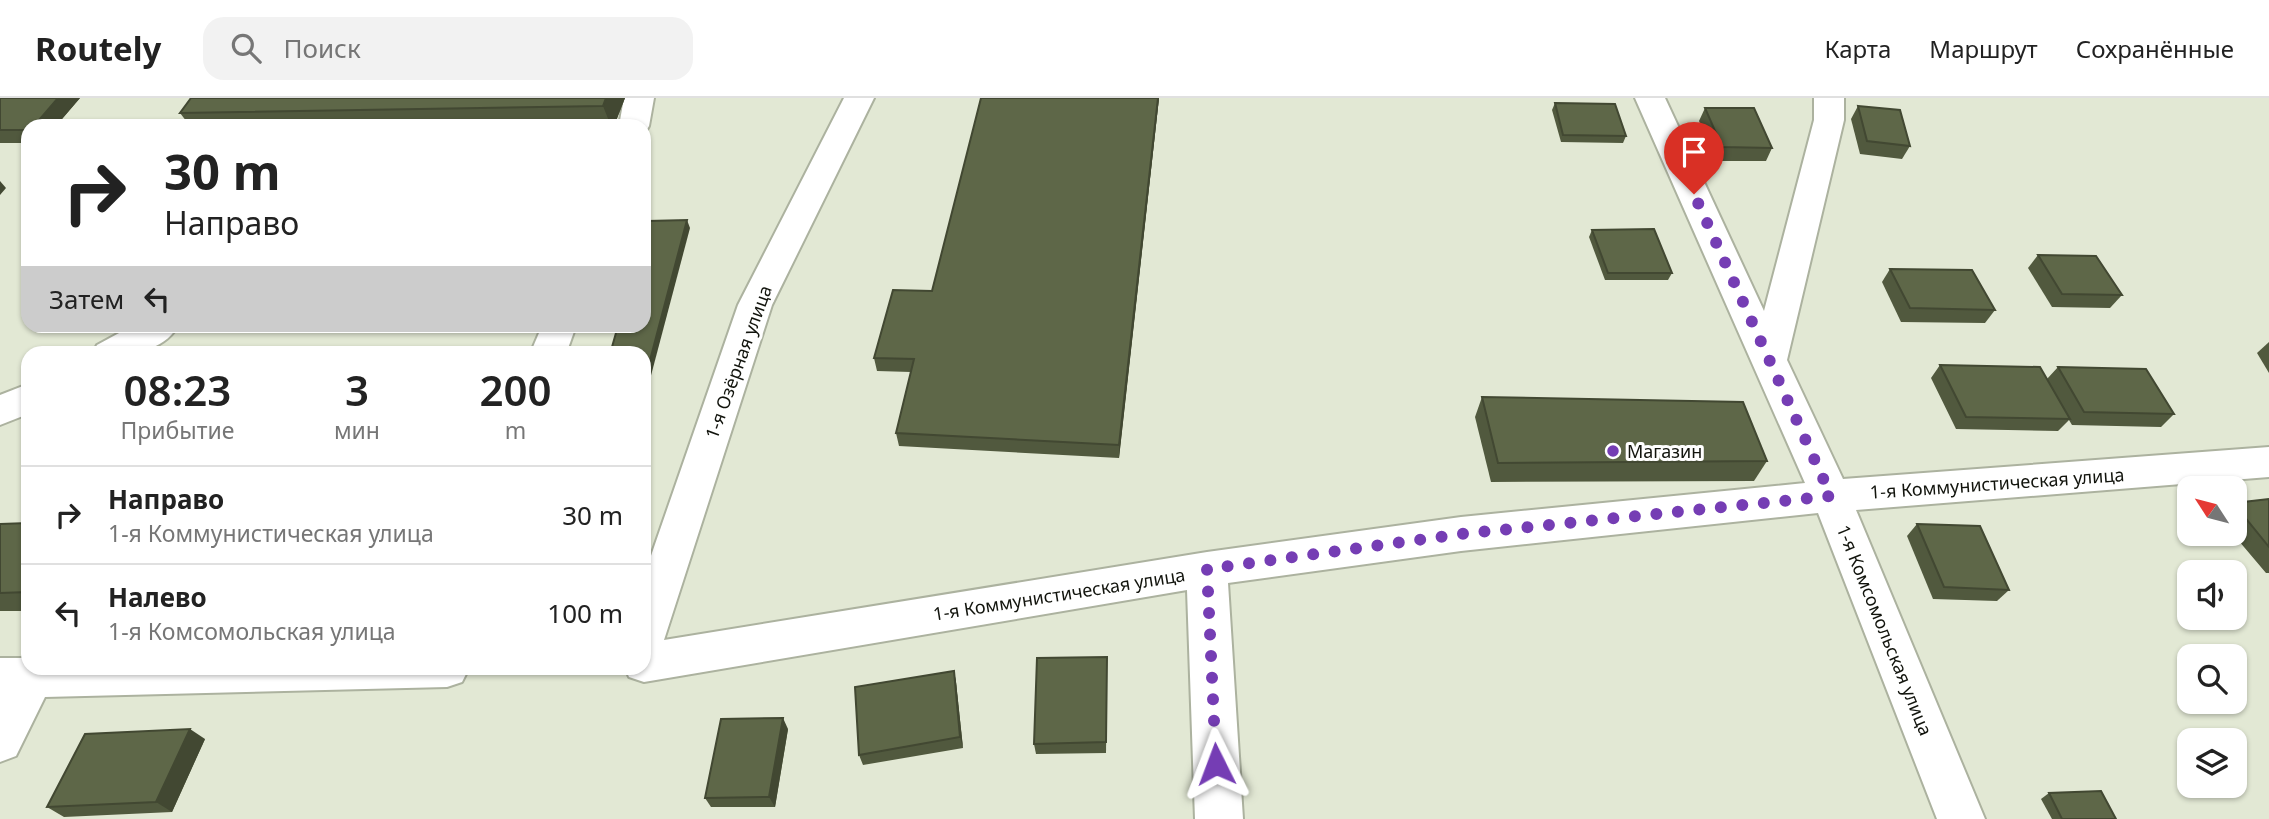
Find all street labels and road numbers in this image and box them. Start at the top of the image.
street label: 1-я Озёрная улица [699,282,777,442]
street label: 1-я Коммунистическая улица [1869,462,2125,504]
street label: 1-я Комсомольская улица [1832,521,1938,739]
street label: 1-я Коммунистическая улица [931,562,1187,626]

